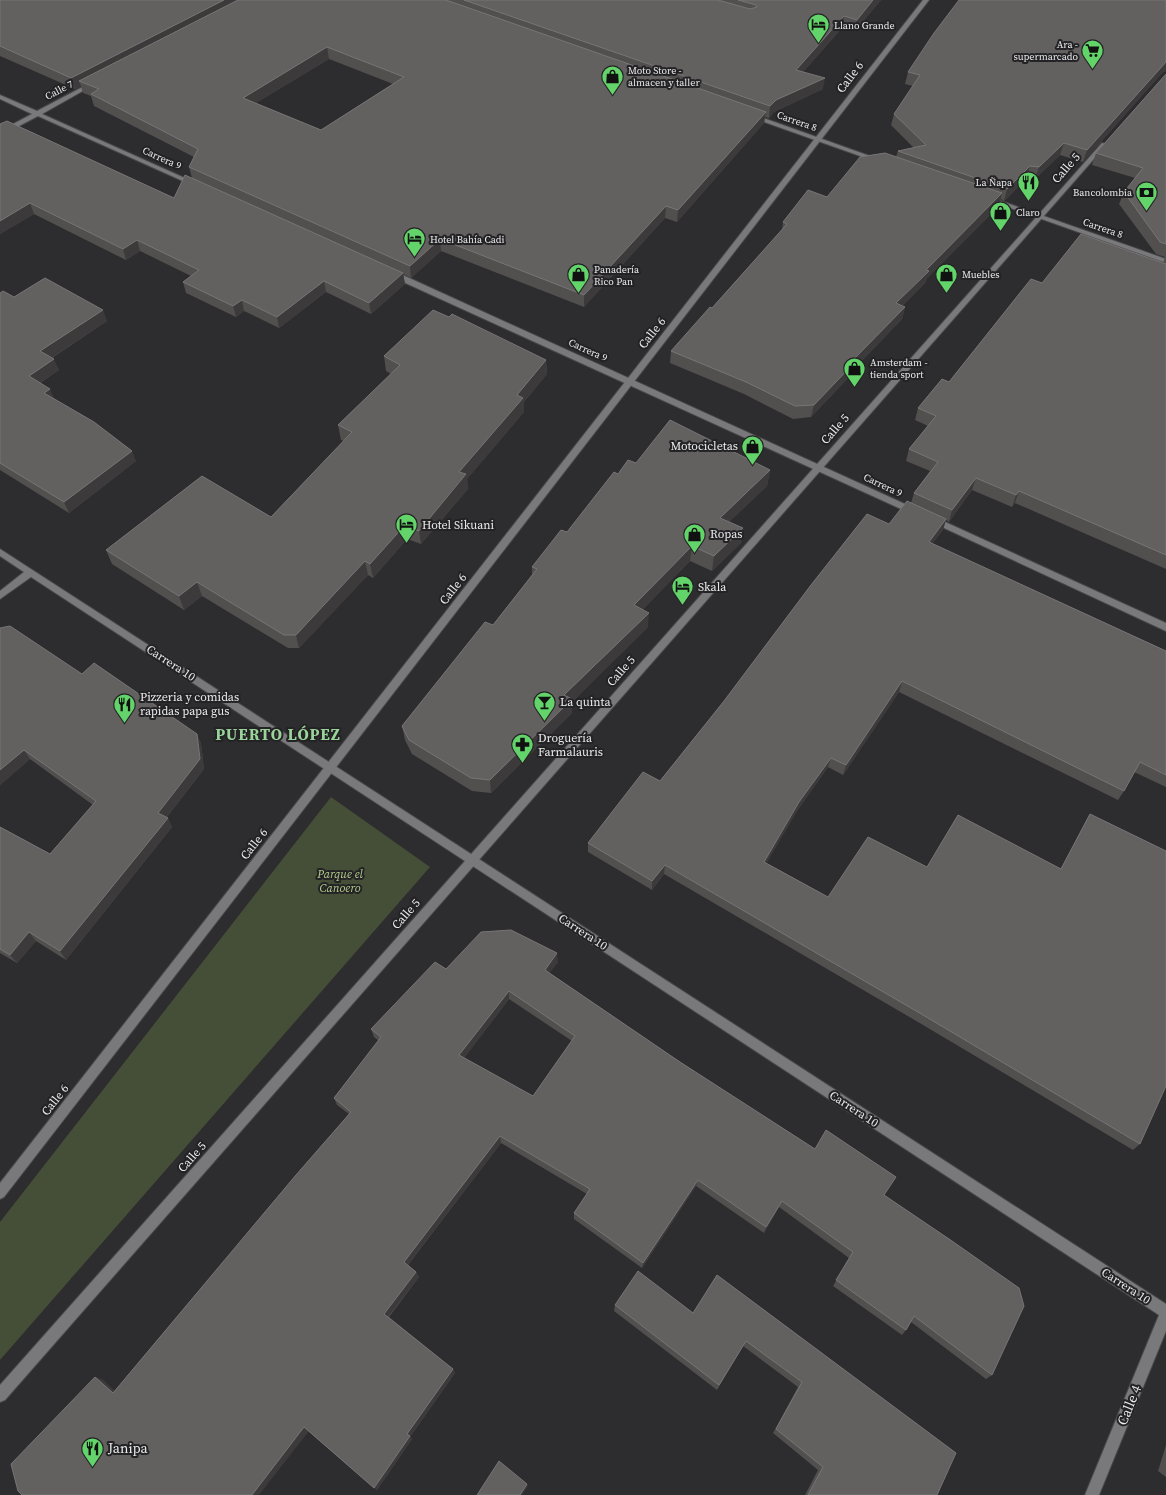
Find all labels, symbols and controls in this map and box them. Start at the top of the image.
hotel icon: Llano Grande [805,12,831,45]
place label: Llano Grande [834,19,895,32]
supermarket icon: Ara - supermarcado [1080,37,1106,70]
place label: Ara - supermarcado [1013,38,1079,63]
street label: Calle 6 [833,58,867,96]
shop icon: Moto Store - almacen y taller [600,63,626,96]
place label: Moto Store - almacen y taller [628,64,700,89]
street label: Calle 7 [43,77,75,103]
street label: Carrera 8 [775,108,819,134]
street label: Carrera 9 [140,144,184,172]
street label: Calle 5 [1048,149,1084,187]
restaurant icon: La Ñapa [1015,169,1041,202]
place label: La Ñapa [976,176,1013,189]
bank icon: Bancolombia [1134,179,1160,212]
place label: Bancolombia [1073,186,1133,199]
shop icon: Claro [988,199,1014,232]
place label: Claro [1016,206,1040,219]
street label: Carrera 8 [1081,215,1125,241]
hotel icon: Hotel Bahía Cadi [402,226,428,259]
place label: Hotel Bahía Cadi [430,233,504,246]
shop icon: Muebles [934,261,960,294]
shop icon: Panadería Rico Pan [565,262,591,295]
place label: Panadería Rico Pan [594,263,640,288]
place label: Muebles [962,268,1000,281]
street label: Calle 6 [635,314,669,352]
street label: Carrera 9 [566,336,610,364]
shop icon: Amsterdam - tienda sport [841,355,867,388]
place label: Amsterdam - tienda sport [870,356,928,381]
street label: Calle 5 [817,410,853,448]
shop icon: Motocicletas [740,433,766,466]
place label: Motocicletas [670,438,738,454]
street label: Carrera 9 [862,470,904,500]
hotel icon: Hotel Sikuani [394,512,420,545]
place label: Hotel Sikuani [422,517,495,533]
shop icon: Ropas [681,521,707,554]
place label: Ropas [710,526,742,542]
street label: Calle 6 [436,570,470,608]
hotel icon: Skala [669,574,695,607]
place label: Skala [698,579,727,595]
street label: Carrera 10 [143,641,199,685]
street label: Calle 5 [603,652,639,690]
place label: Pizzeria y comidas rapidas papa gus [140,689,239,719]
bar icon: La quinta [532,689,558,722]
restaurant icon: Pizzeria y comidas rapidas papa gus [111,691,137,724]
place label: La quinta [560,694,611,710]
district label: PUERTO LÓPEZ [215,723,341,745]
place label: Droguería Farmalauris [538,730,603,760]
pharmacy icon: Droguería Farmalauris [510,732,536,765]
street label: Calle 6 [237,825,271,863]
park label: Parque el Canoero [316,866,363,896]
street label: Calle 5 [388,895,424,933]
street label: Carrera 10 [555,910,611,954]
street label: Calle 6 [38,1081,72,1119]
street label: Carrera 10 [826,1087,882,1131]
street label: Calle 5 [174,1138,210,1176]
street label: Carrera 10 [1098,1264,1154,1308]
street label: Calle 4 [1112,1382,1146,1428]
restaurant icon: Janipa [80,1435,106,1468]
place label: Janipa [107,1438,149,1458]

